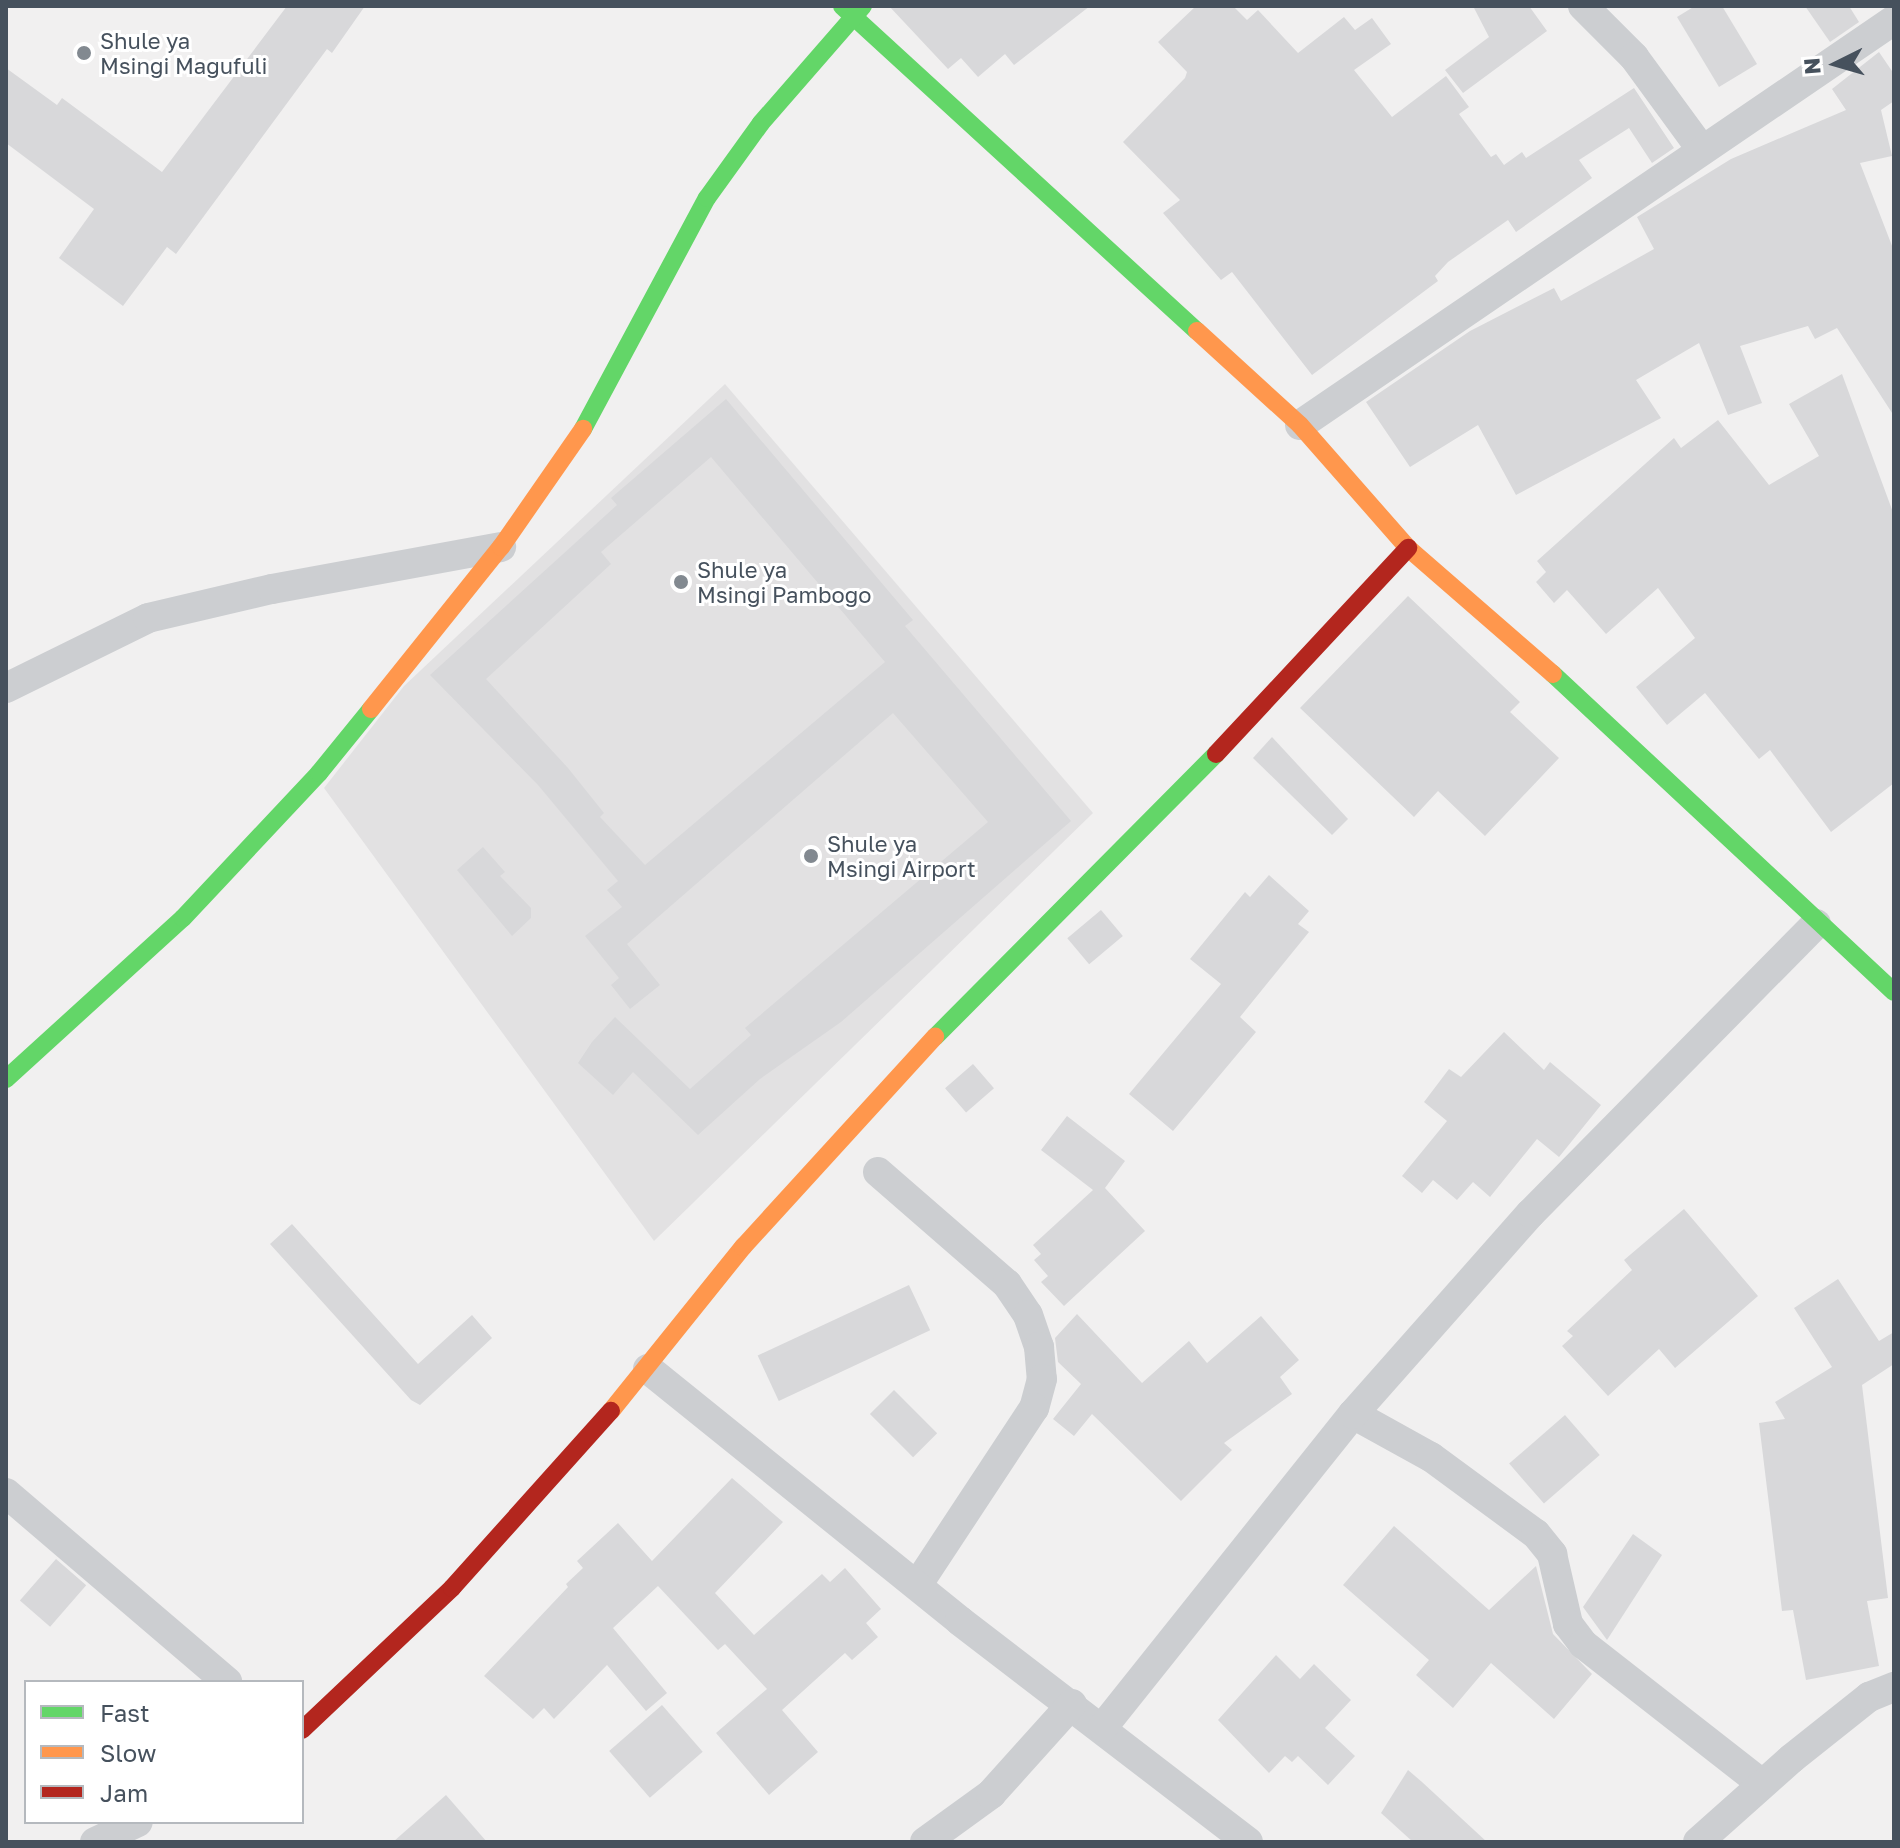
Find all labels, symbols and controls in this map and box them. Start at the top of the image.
north arrow [1796,24,1876,104]
place label: Shule ya Msingi Magufuli [100,27,267,78]
marker: Shule ya Msingi Magufuli [75,44,93,62]
text: N [1797,57,1826,76]
place label: Shule ya Msingi Pambogo [697,556,871,608]
marker: Shule ya Msingi Pambogo [672,573,690,591]
place label: Shule ya Msingi Airport [827,830,976,882]
marker: Shule ya Msingi Airport [802,847,820,865]
legend [24,1680,304,1824]
text: Fast [100,1698,150,1727]
text: Slow [100,1738,156,1767]
text: Jam [100,1778,148,1807]

